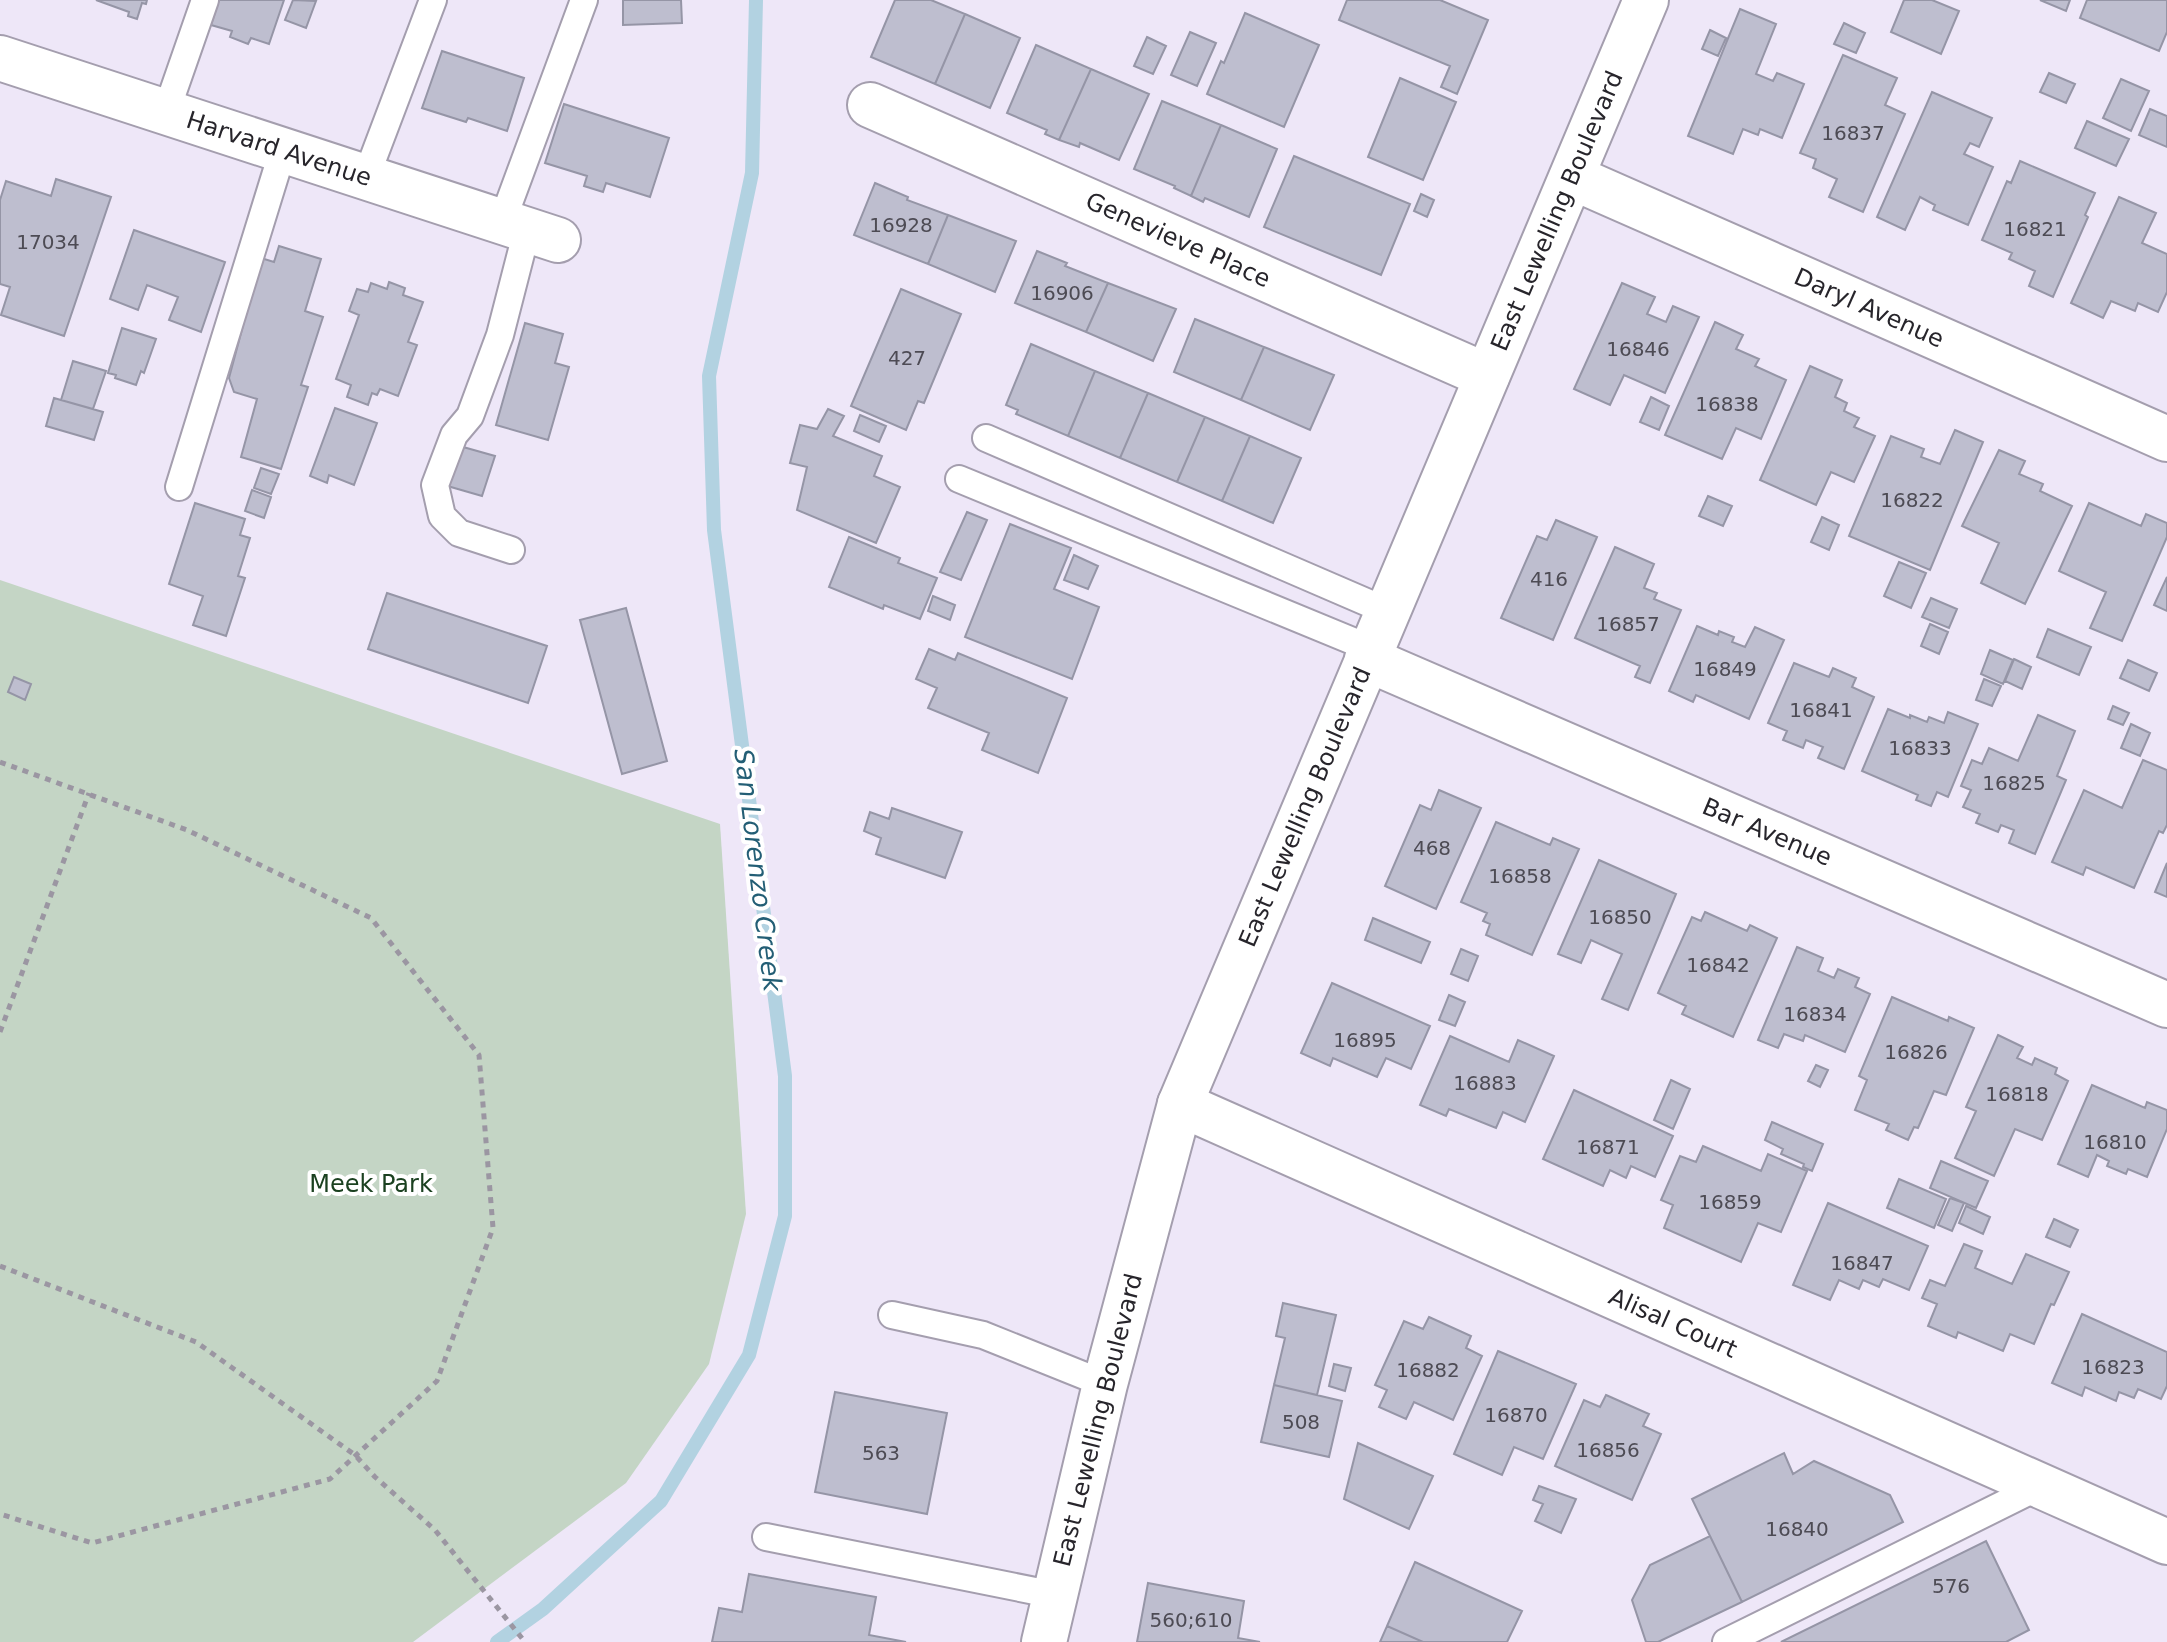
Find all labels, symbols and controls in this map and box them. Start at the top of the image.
street label: East Lewelling Boulevard [1485,67,1629,355]
street label: Harvard Avenue [183,106,375,192]
house number: 16837 [1821,121,1885,145]
street label: Genevieve Place [1081,187,1275,293]
house number: 16928 [869,213,933,237]
house number: 16821 [2003,217,2067,241]
house number: 17034 [16,230,80,254]
street label: Daryl Avenue [1790,263,1948,353]
house number: 16906 [1030,281,1094,305]
house number: 16846 [1606,337,1670,361]
house number: 427 [888,346,926,370]
house number: 16838 [1695,392,1759,416]
house number: 16822 [1880,488,1944,512]
house number: 416 [1530,567,1568,591]
house number: 16857 [1596,612,1660,636]
house number: 16849 [1693,657,1757,681]
street label: East Lewelling Boulevard [1233,663,1377,951]
house number: 16841 [1789,698,1853,722]
house number: 16833 [1888,736,1952,760]
water label: San Lorenzo Creek [728,747,788,994]
house number: 16825 [1982,771,2046,795]
street label: Bar Avenue [1698,792,1836,872]
house number: 468 [1413,836,1451,860]
house number: 16858 [1488,864,1552,888]
house number: 16850 [1588,905,1652,929]
house number: 16842 [1686,953,1750,977]
house number: 16834 [1783,1002,1847,1026]
house number: 16895 [1333,1028,1397,1052]
house number: 16826 [1884,1040,1948,1064]
house number: 16883 [1453,1071,1517,1095]
house number: 16818 [1985,1082,2049,1106]
house number: 16810 [2083,1130,2147,1154]
house number: 16871 [1576,1135,1640,1159]
park label: Meek Park [309,1170,433,1198]
house number: 16859 [1698,1190,1762,1214]
house number: 16847 [1830,1251,1894,1275]
street label: East Lewelling Boulevard [1048,1271,1148,1569]
street label: Alisal Court [1605,1282,1741,1364]
house number: 16823 [2081,1355,2145,1379]
house number: 16882 [1396,1358,1460,1382]
house number: 16870 [1484,1403,1548,1427]
house number: 508 [1282,1410,1320,1434]
house number: 16856 [1576,1438,1640,1462]
house number: 563 [862,1441,900,1465]
house number: 16840 [1765,1517,1829,1541]
house number: 576 [1932,1574,1970,1598]
house number: 560;610 [1149,1608,1233,1632]

